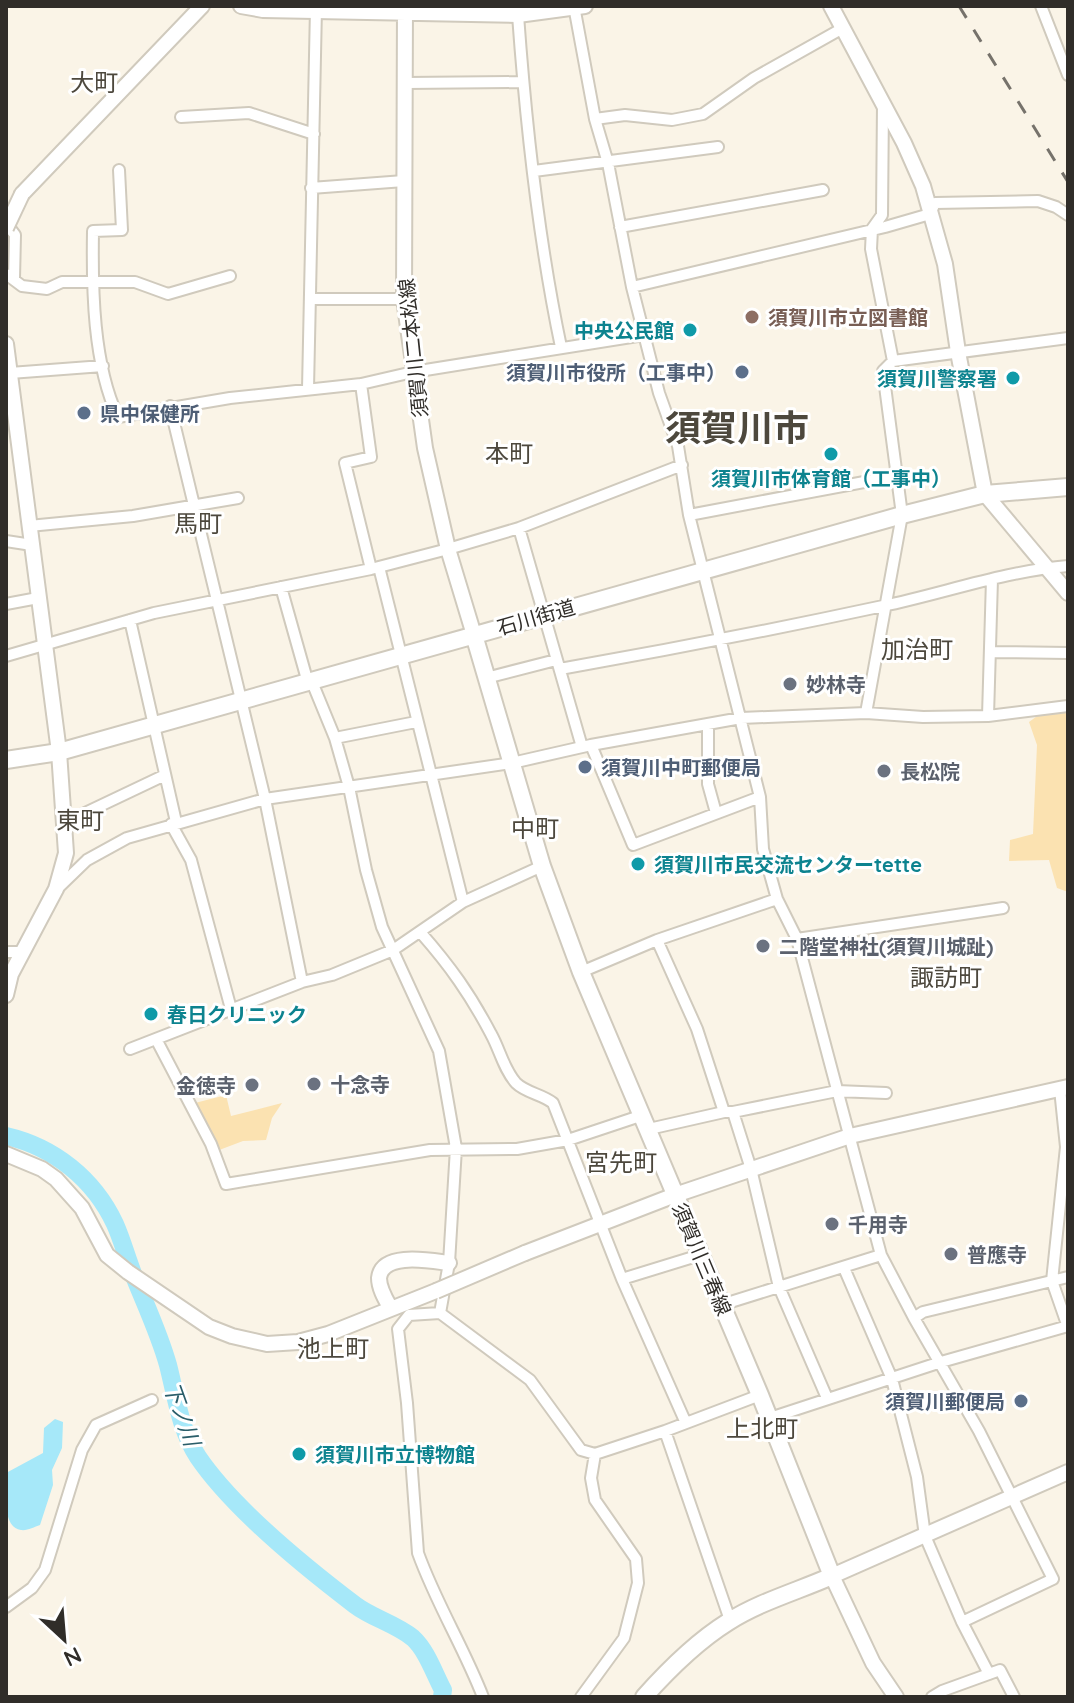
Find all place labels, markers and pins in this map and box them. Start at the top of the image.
place label: 須賀川市立図書館 [768,305,928,330]
marker: 須賀川市立図書館 [743,308,761,326]
place label: 中央公民館 [574,318,674,343]
marker: 中央公民館 [681,321,699,339]
place label: 須賀川市役所（工事中） [506,360,726,385]
marker: 須賀川市役所（工事中） [733,363,751,381]
place label: 須賀川警察署 [877,366,997,391]
marker: 須賀川警察署 [1004,369,1022,387]
place label: 県中保健所 [100,401,200,426]
marker: 県中保健所 [75,404,93,422]
marker: 須賀川市体育館（工事中） [822,445,840,463]
place label: 須賀川市体育館（工事中） [711,466,951,491]
place label: 妙林寺 [806,672,866,697]
marker: 妙林寺 [781,675,799,693]
place label: 須賀川中町郵便局 [601,755,761,780]
marker: 須賀川中町郵便局 [576,758,594,776]
place label: 長松院 [900,759,960,784]
marker: 長松院 [875,762,893,780]
place label: 須賀川市民交流センターtette [654,852,922,877]
marker: 須賀川市民交流センターtette [629,855,647,873]
place label: 二階堂神社(須賀川城趾) [779,934,993,959]
marker: 二階堂神社(須賀川城趾) [754,937,772,955]
place label: 春日クリニック [167,1002,307,1027]
marker: 春日クリニック [142,1005,160,1023]
place label: 十念寺 [330,1072,390,1097]
place label: 金徳寺 [176,1073,236,1098]
marker: 十念寺 [305,1075,323,1093]
marker: 金徳寺 [243,1076,261,1094]
place label: 千用寺 [848,1212,908,1237]
marker: 千用寺 [823,1215,841,1233]
place label: 普應寺 [967,1242,1027,1267]
marker: 普應寺 [942,1245,960,1263]
place label: 須賀川郵便局 [885,1389,1005,1414]
marker: 須賀川郵便局 [1012,1392,1030,1410]
place label: 須賀川市立博物館 [315,1442,475,1467]
marker: 須賀川市立博物館 [290,1445,308,1463]

